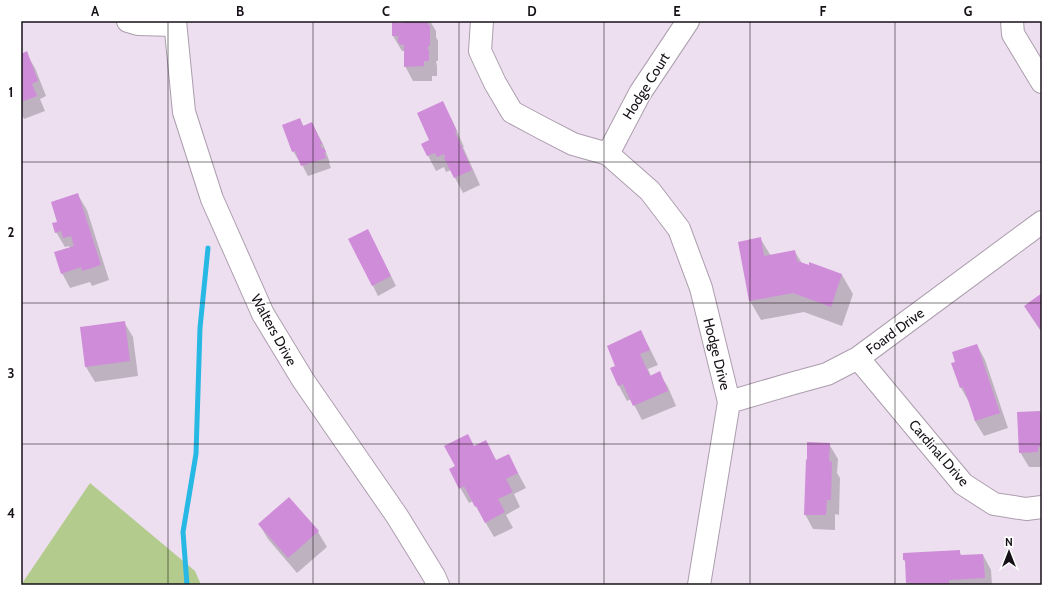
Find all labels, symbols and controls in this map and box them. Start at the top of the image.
text: A [91,3,100,19]
text: B [236,3,244,19]
text: C [382,3,390,19]
text: D [527,3,537,19]
text: E [673,3,681,19]
text: F [820,3,827,19]
text: G [964,3,973,19]
street label: Hodge Court [618,49,674,123]
text: 1 [9,84,13,100]
text: 2 [8,224,15,240]
street label: Walters Drive [247,291,301,369]
street label: Foard Drive [862,304,928,358]
street label: Hodge Drive [699,316,735,392]
text: 3 [7,365,15,381]
street label: Cardinal Drive [905,416,973,490]
text: 4 [7,505,15,521]
north arrow [989,532,1029,572]
text: N [1005,535,1013,549]

